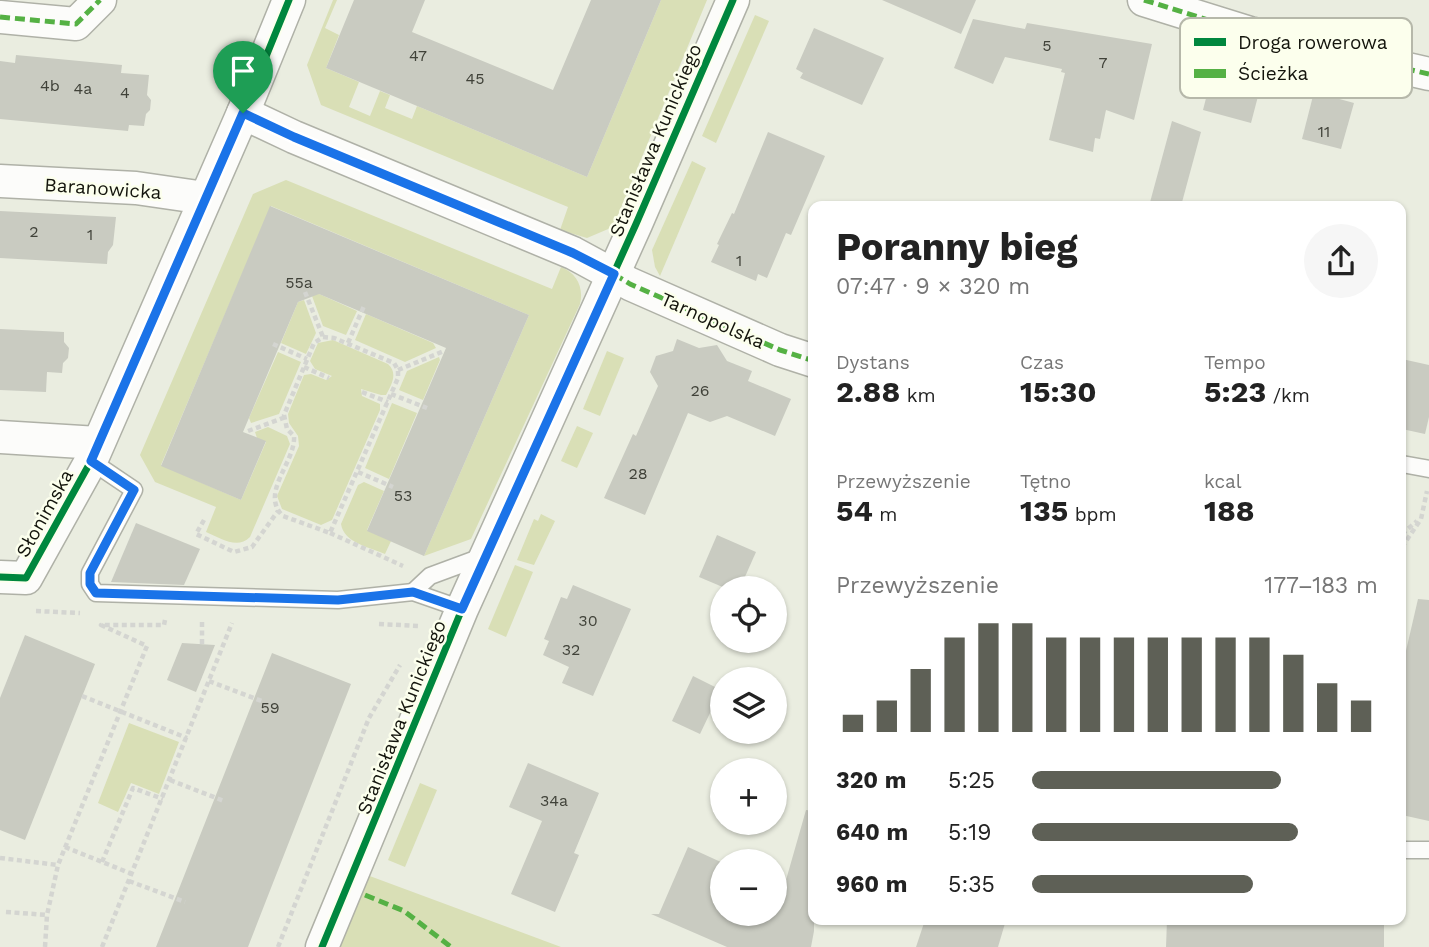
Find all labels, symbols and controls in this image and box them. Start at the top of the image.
legend [1180,18,1412,98]
text: Droga rowerowa [1238,31,1388,54]
house number: 5 [1042,36,1052,55]
street label: Stanisława Kunickiego [604,40,707,240]
pin [213,41,273,113]
house number: 47 [409,46,427,65]
icon: arrive [224,52,262,90]
house number: 7 [1099,53,1108,72]
text: Ścieżka [1238,62,1309,85]
house number: 45 [465,69,485,88]
house number: 4b [40,76,60,95]
house number: 4a [74,79,92,98]
house number: 4 [120,83,130,102]
house number: 11 [1318,122,1330,141]
street label: Baranowicka [44,173,162,204]
house number: 2 [29,222,39,241]
button: share [1304,224,1378,298]
house number: 1 [87,225,93,244]
text: Poranny bieg [836,225,1078,269]
house number: 1 [736,251,742,270]
house number: 55a [285,273,313,292]
text: 07:47 · 9 × 320 m [836,273,1030,300]
street label: Tarnopolska [657,287,769,354]
text: Dystans [836,351,910,374]
text: Czas [1020,351,1064,374]
text: Tempo [1204,351,1266,374]
text: 2.88 [836,374,900,409]
text: 15:30 [1020,374,1097,409]
text: 5:23 [1204,374,1266,409]
house number: 26 [690,381,710,400]
text: km [900,384,936,407]
text: /km [1266,384,1310,407]
house number: 28 [628,464,648,483]
street label: Słonimska [11,465,78,561]
text: Przewyższenie [836,470,971,493]
text: Tętno [1020,470,1071,493]
text: kcal [1204,470,1242,493]
house number: 53 [394,486,412,505]
text: 54 [836,493,873,528]
text: 135 [1020,493,1068,528]
text: 188 [1204,493,1255,528]
text: m [873,503,897,526]
text: bpm [1068,503,1117,526]
text: Przewyższenie [836,572,999,599]
text: 177–183 m [1264,572,1378,599]
map controls [710,576,787,926]
button: locate [710,576,787,653]
house number: 30 [578,611,598,630]
street label: Stanisława Kunickiego [352,617,451,818]
house number: 32 [562,640,580,659]
button: layers [710,667,787,744]
house number: 59 [260,698,280,717]
button: + [710,758,787,835]
text: 320 m [836,767,906,794]
text: 5:25 [948,767,995,794]
house number: 34a [540,791,568,810]
text: 640 m [836,819,908,846]
text: 5:19 [948,819,991,846]
button: − [710,849,787,926]
text: 960 m [836,871,907,898]
text: 5:35 [948,871,995,898]

